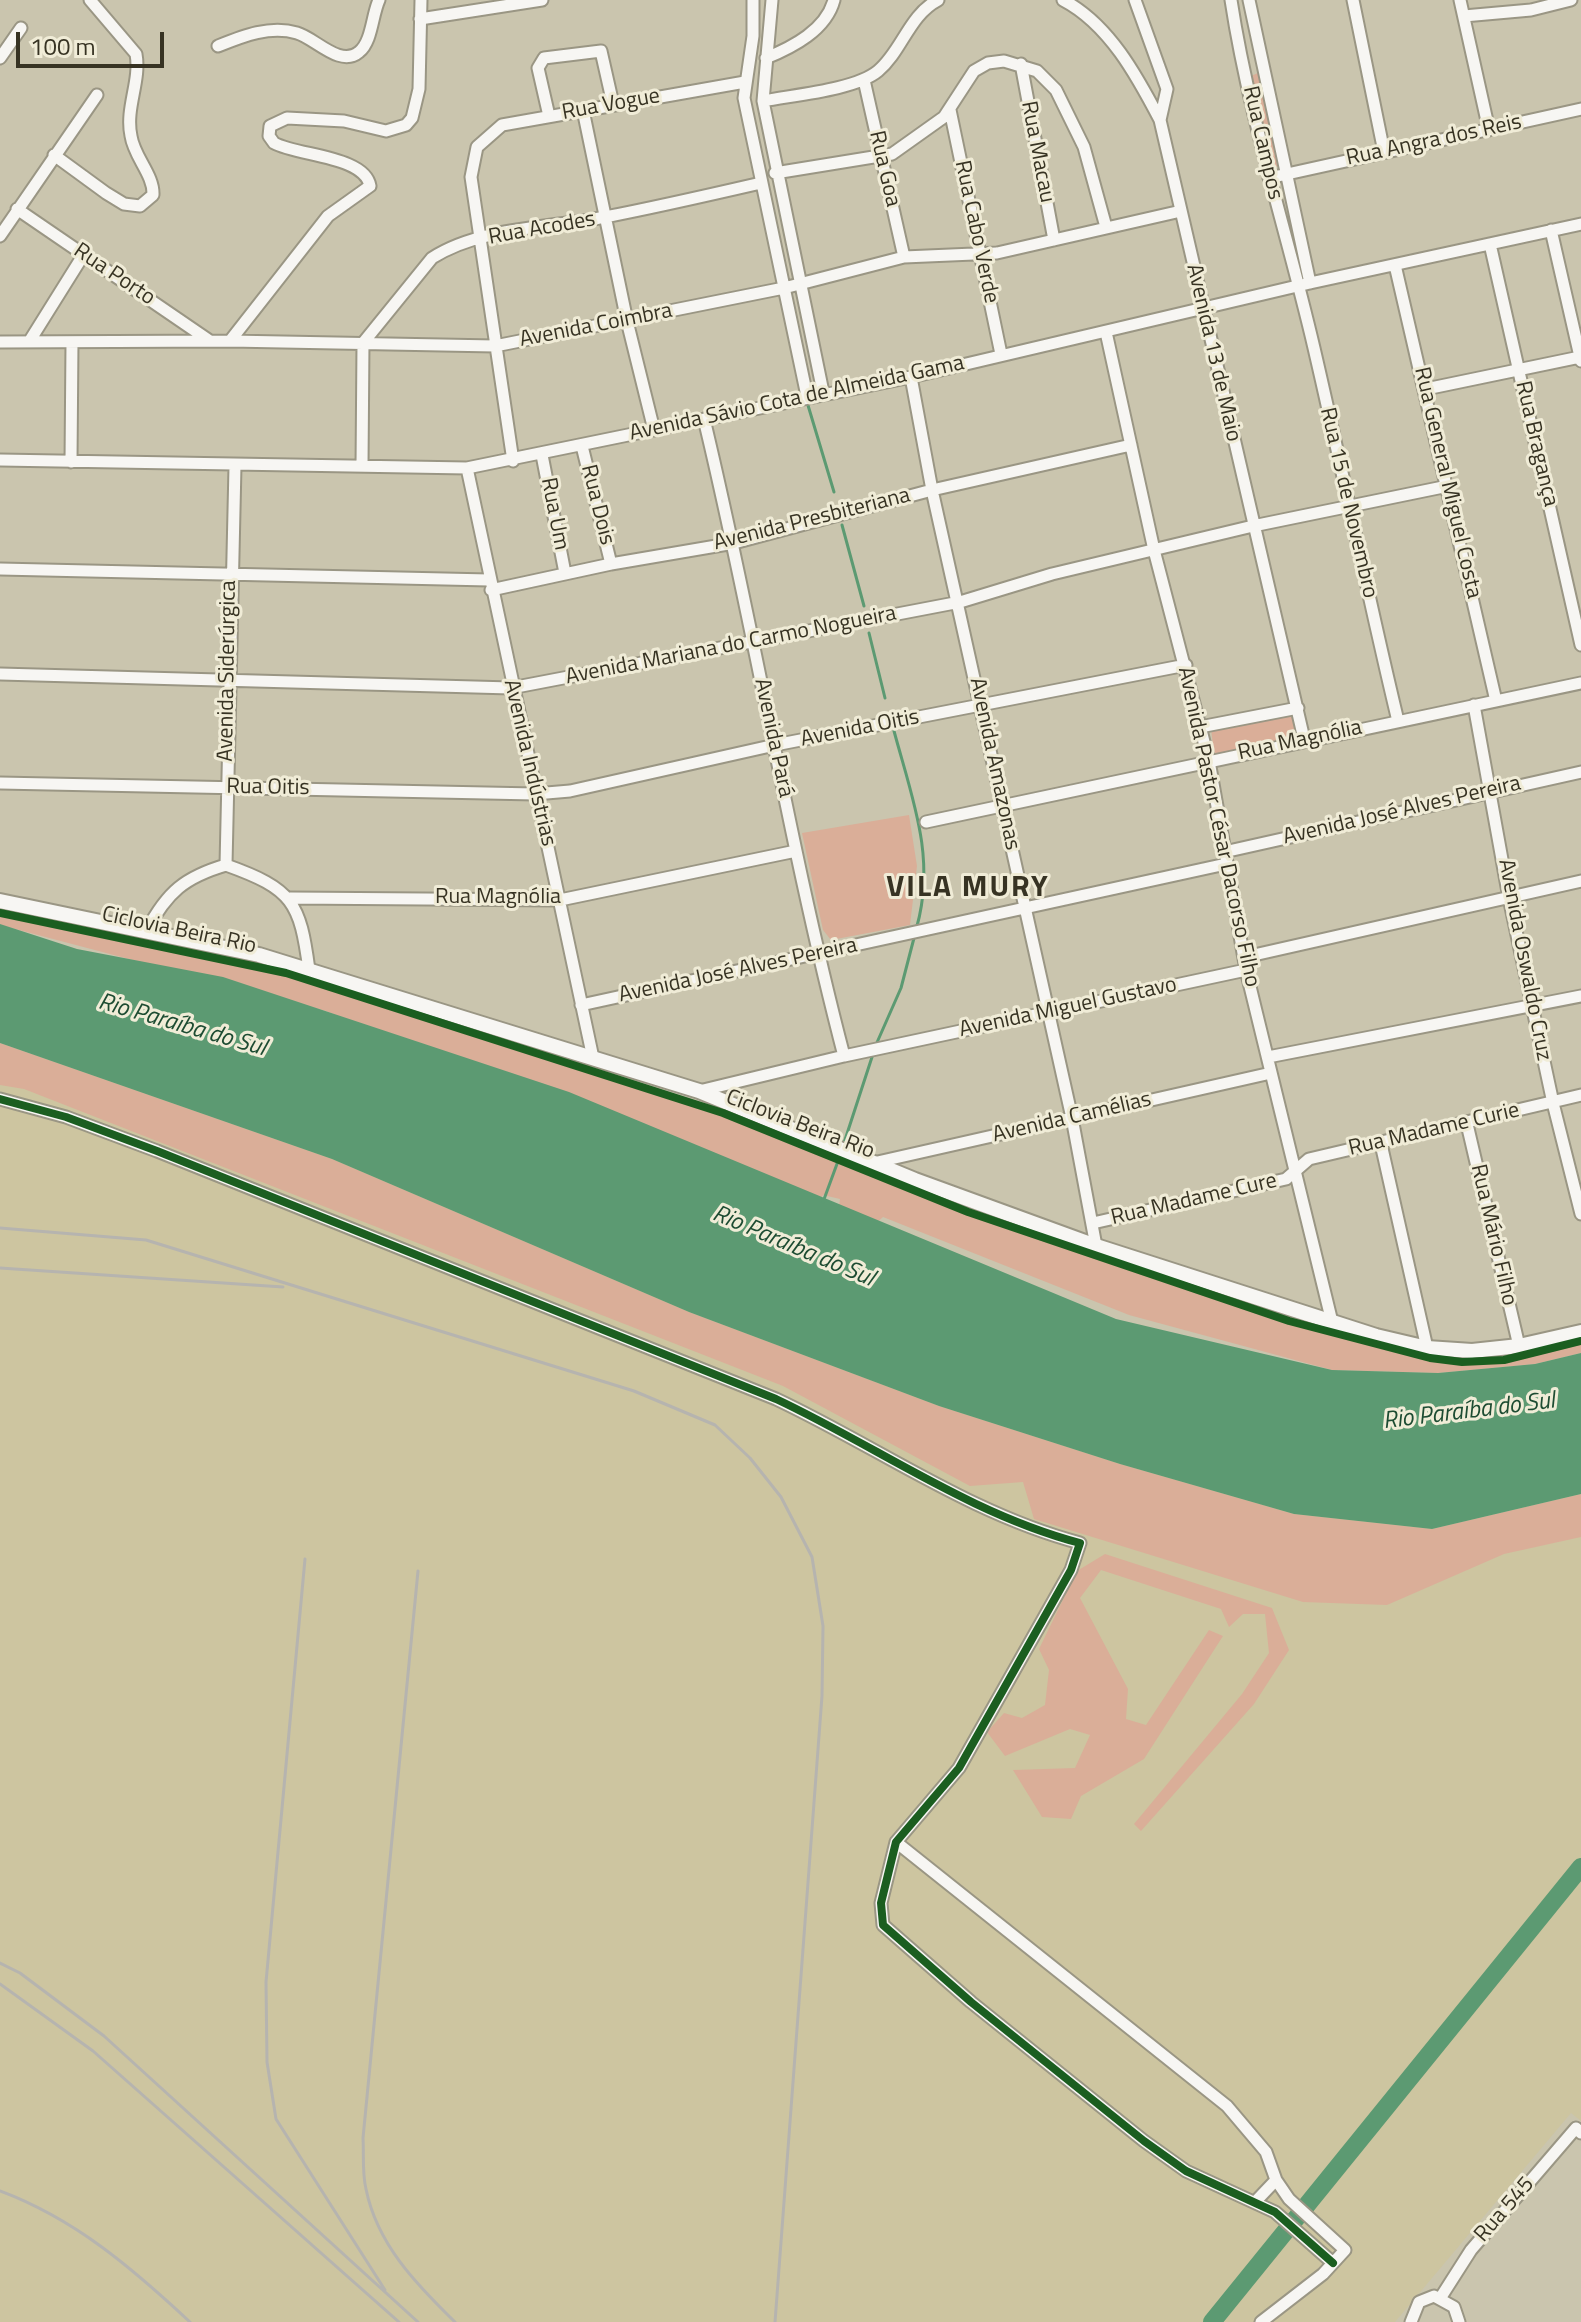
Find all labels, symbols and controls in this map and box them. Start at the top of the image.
scale bar [20,16,168,66]
text: 100 m [30,28,96,64]
street label: Rua Vogue [560,83,662,127]
street label: Rua Campos [1236,84,1288,202]
street label: Rua Macau [1014,99,1060,205]
street label: Rua Angra dos Reis [1344,110,1524,172]
street label: Rua Goa [862,128,906,210]
street label: Rua Cabo Verde [948,158,1004,306]
street label: Rua Acodes [486,207,598,251]
street label: Rua Porto [68,238,160,312]
street label: Avenida 13 de Maio [1180,262,1246,444]
street label: Avenida Coimbra [517,298,675,354]
street label: Avenida Sávio Cota de Almeida Gama [627,351,967,447]
street label: Rua General Miguel Costa [1408,365,1486,601]
street label: Rua Bragança [1509,379,1563,509]
street label: Rua 15 de Novembro [1313,405,1383,601]
street label: Rua Dois [574,462,620,548]
street label: Rua Um [534,475,574,553]
street label: Avenida Presbiteriana [711,483,913,557]
street label: Avenida Siderúrgica [213,580,243,762]
street label: Avenida Mariana do Carmo Nogueira [563,601,899,691]
street label: Avenida Pastor César Dacorso Filho [1171,665,1265,989]
street label: Avenida Amazonas [963,675,1025,853]
street label: Avenida Pará [748,676,798,800]
street label: Avenida Indústrias [497,677,561,849]
street label: Avenida Oitis [798,705,922,753]
street label: Rua Magnólia [1236,715,1364,767]
street label: Avenida José Alves Pereira [1281,771,1523,851]
street label: Rua Oitis [226,774,310,802]
street label: Avenida Oswaldo Cruz [1491,857,1557,1063]
district label: VILA MURY [886,871,1050,907]
street label: Rua Magnólia [435,885,561,911]
street label: Ciclovia Beira Rio [99,902,259,960]
street label: Avenida José Alves Pereira [616,933,860,1009]
street label: Avenida Miguel Gustavo [957,972,1179,1044]
water label: Rio Paraíba do Sul [95,988,269,1064]
street label: Ciclovia Beira Rio [722,1085,878,1165]
street label: Avenida Camélias [990,1087,1154,1149]
street label: Rua Madame Curie [1346,1098,1522,1162]
street label: Rua Mário Filho [1464,1162,1522,1308]
street label: Rua Madame Cure [1108,1168,1280,1232]
water label: Rio Paraíba do Sul [708,1200,878,1294]
water label: Rio Paraíba do Sul [1382,1387,1556,1437]
street label: Rua 545 [1469,2172,1541,2248]

